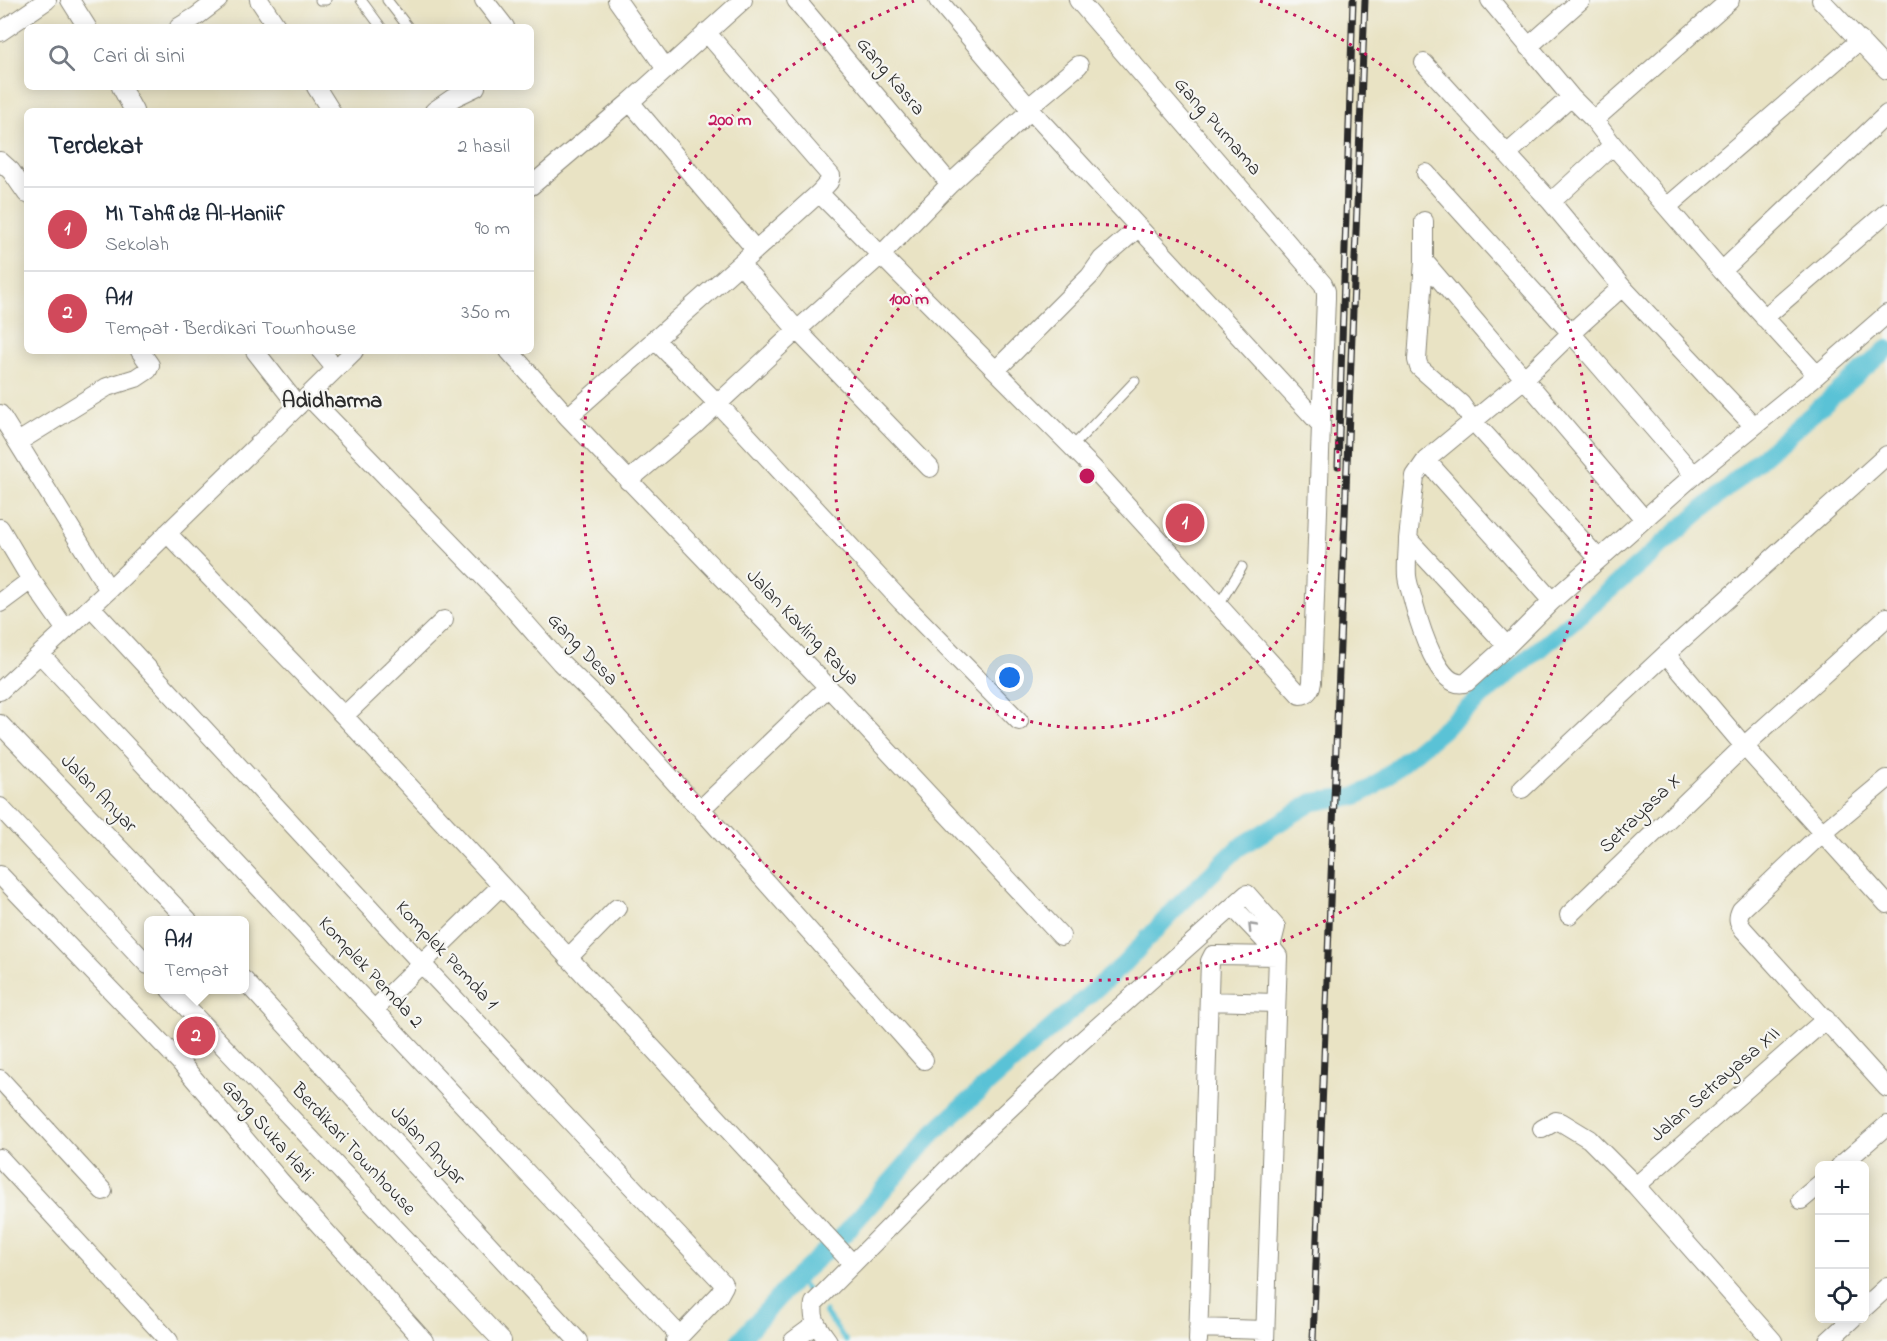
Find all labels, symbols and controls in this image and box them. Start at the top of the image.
search box [24,24,534,90]
street label: Gang Kasra [848,31,932,123]
icon: search [45,41,78,74]
text: Cari di sini [93,41,185,73]
street label: Gang Purnama [1165,71,1268,183]
text: 200 m [708,108,752,134]
text: Terdekat [48,128,143,166]
text: 2 hasil [458,133,510,162]
text: MI Tahfidz Al-Haniif [105,199,284,231]
text: 1 [64,215,71,244]
text: 90 m [475,215,510,244]
text: Sekolah [105,231,169,260]
text: A11 [105,283,133,315]
text: 100 m [889,287,929,313]
text: 2 [63,299,72,328]
text: 350 m [461,299,510,328]
text: Tempat · Berdikari Townhouse [105,315,356,344]
district label: Adidharma [282,386,382,418]
centre of rings [1077,466,1097,486]
pin: 1 [1166,500,1204,546]
street label: Jalan Kavling Raya [738,563,865,694]
street label: Gang Desa [539,607,624,694]
your location [995,663,1024,692]
street label: Jalan Anyar [53,748,144,841]
street label: Setrayasa X [1593,767,1689,861]
street label: Komplek Pemda 1 [388,895,504,1017]
street label: Komplek Pemda 2 [310,911,430,1036]
popup [144,916,249,994]
one-way arrow [1248,923,1259,934]
text: A11 [164,925,192,957]
text: Tempat [164,957,229,986]
pin: 2 [176,1014,216,1058]
street label: Jalan Setrayasa XII [1645,1020,1787,1150]
street label: Gang Suka Hati [213,1073,320,1190]
street label: Berdikari Townhouse [283,1076,422,1223]
street label: Jalan Anyar [382,1100,472,1193]
map controls [1815,1161,1869,1323]
button: + [1815,1161,1869,1215]
button: − [1815,1215,1869,1269]
button: locate [1815,1269,1869,1323]

